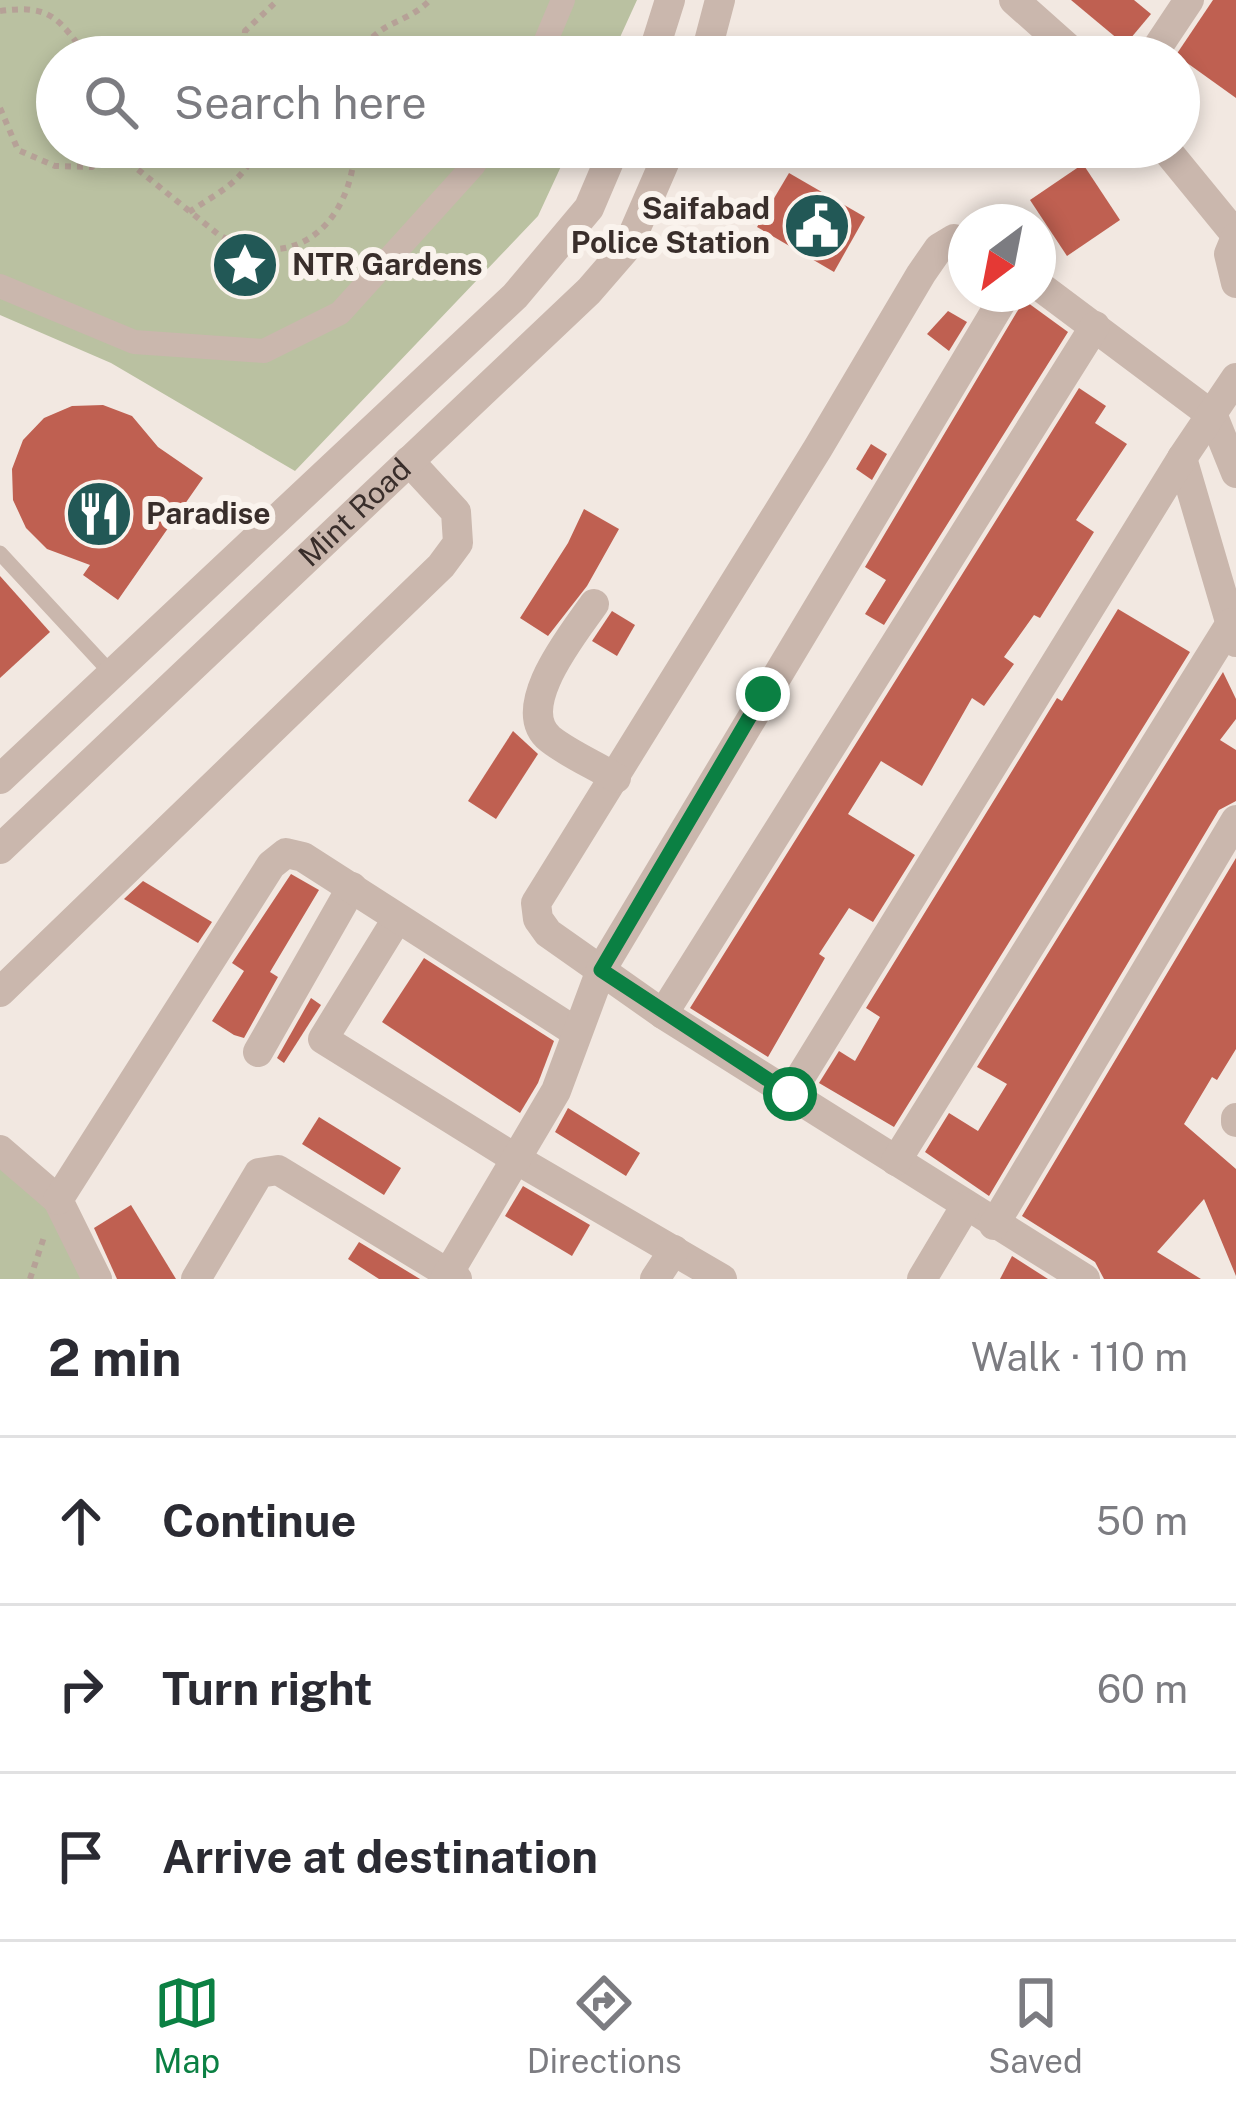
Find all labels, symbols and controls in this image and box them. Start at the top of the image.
search box [36,36,1200,168]
icon: search [78,69,144,135]
text: Search here [174,76,427,129]
place label: Saifabad Police Station [571,190,770,260]
public building icon: Saifabad Police Station [782,191,852,261]
north arrow [948,204,1056,312]
place icon: NTR Gardens [210,230,280,300]
place label: NTR Gardens [292,246,483,282]
street label: Mint Road [291,450,418,573]
restaurant icon: Paradise [64,479,134,549]
place label: Paradise [146,495,271,531]
route end [736,667,790,721]
route start [763,1067,817,1121]
text: 2 min [48,1328,182,1387]
text: Walk · 110 m [971,1334,1188,1380]
icon: ahead [48,1488,114,1554]
text: Continue [162,1494,356,1547]
text: 50 m [1096,1498,1188,1544]
icon: right [48,1656,114,1722]
text: Turn right [162,1662,373,1715]
text: 60 m [1097,1666,1188,1712]
icon: arrive [48,1824,114,1890]
text: Arrive at destination [162,1830,598,1883]
tab: Map [153,1970,220,2080]
tab: Directions [527,1970,682,2080]
tab: Saved [988,1970,1083,2080]

